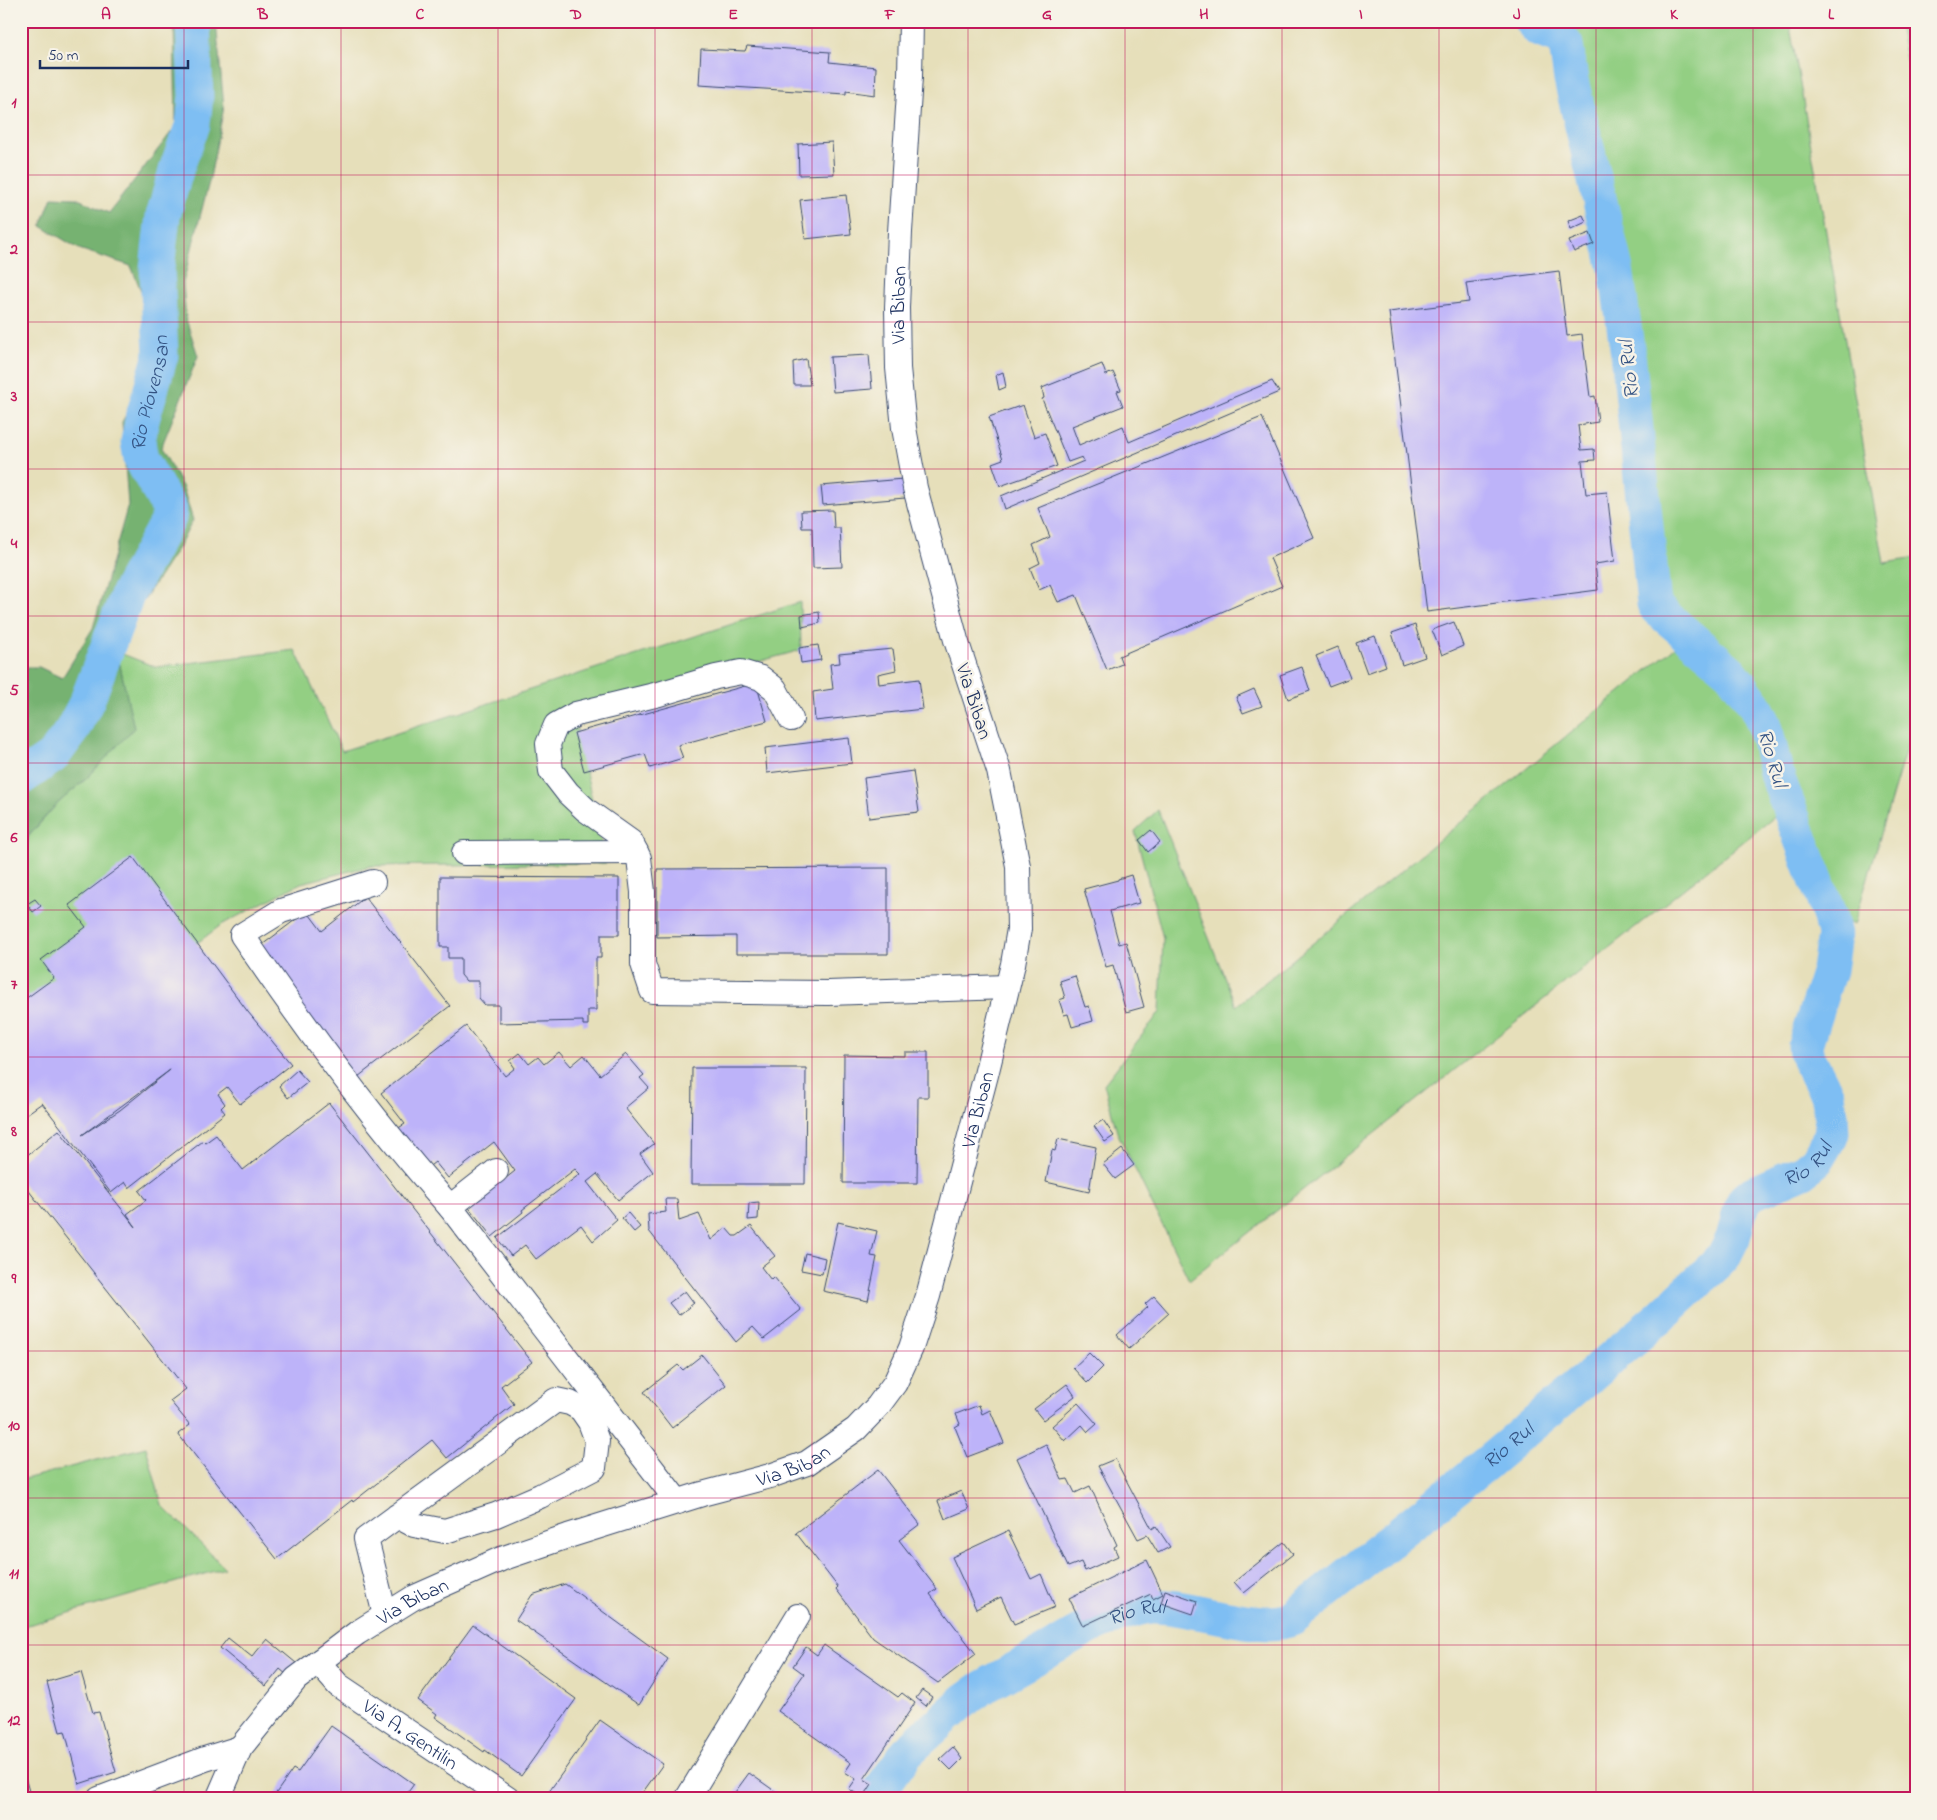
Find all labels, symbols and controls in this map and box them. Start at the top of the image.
text: A [101,3,111,27]
text: B [257,3,269,27]
text: C [416,3,425,27]
text: D [569,3,582,27]
text: E [728,3,738,27]
text: F [884,3,896,27]
text: G [1042,3,1052,27]
text: H [1199,3,1209,27]
text: I [1359,3,1363,27]
text: J [1513,3,1521,27]
text: K [1670,3,1679,27]
text: L [1828,3,1835,27]
scale bar [40,38,188,70]
text: 50 m [48,45,79,67]
text: 1 [11,91,17,115]
text: 2 [9,238,18,262]
street label: Via Biban [885,265,916,345]
water label: Rio Piovensan [124,334,178,453]
water label: Rio Rul [1612,337,1648,401]
text: 3 [10,385,18,409]
text: 4 [10,532,18,556]
street label: Via Biban [946,659,999,744]
text: 5 [9,679,19,703]
water label: Rio Rul [1749,726,1794,793]
text: 6 [9,826,18,850]
text: 7 [11,973,18,997]
street label: Via Biban [955,1069,1003,1153]
text: 8 [10,1120,17,1144]
water label: Rio Rul [1778,1135,1843,1195]
text: 9 [11,1267,17,1291]
text: 10 [8,1414,20,1438]
water label: Rio Rul [1477,1415,1543,1477]
street label: Via Biban [753,1439,837,1496]
text: 11 [9,1562,20,1586]
street label: Via Biban [371,1572,454,1635]
water label: Rio Rul [1104,1593,1169,1635]
street label: Via A. Gentilin [355,1693,463,1779]
text: 12 [7,1709,21,1733]

